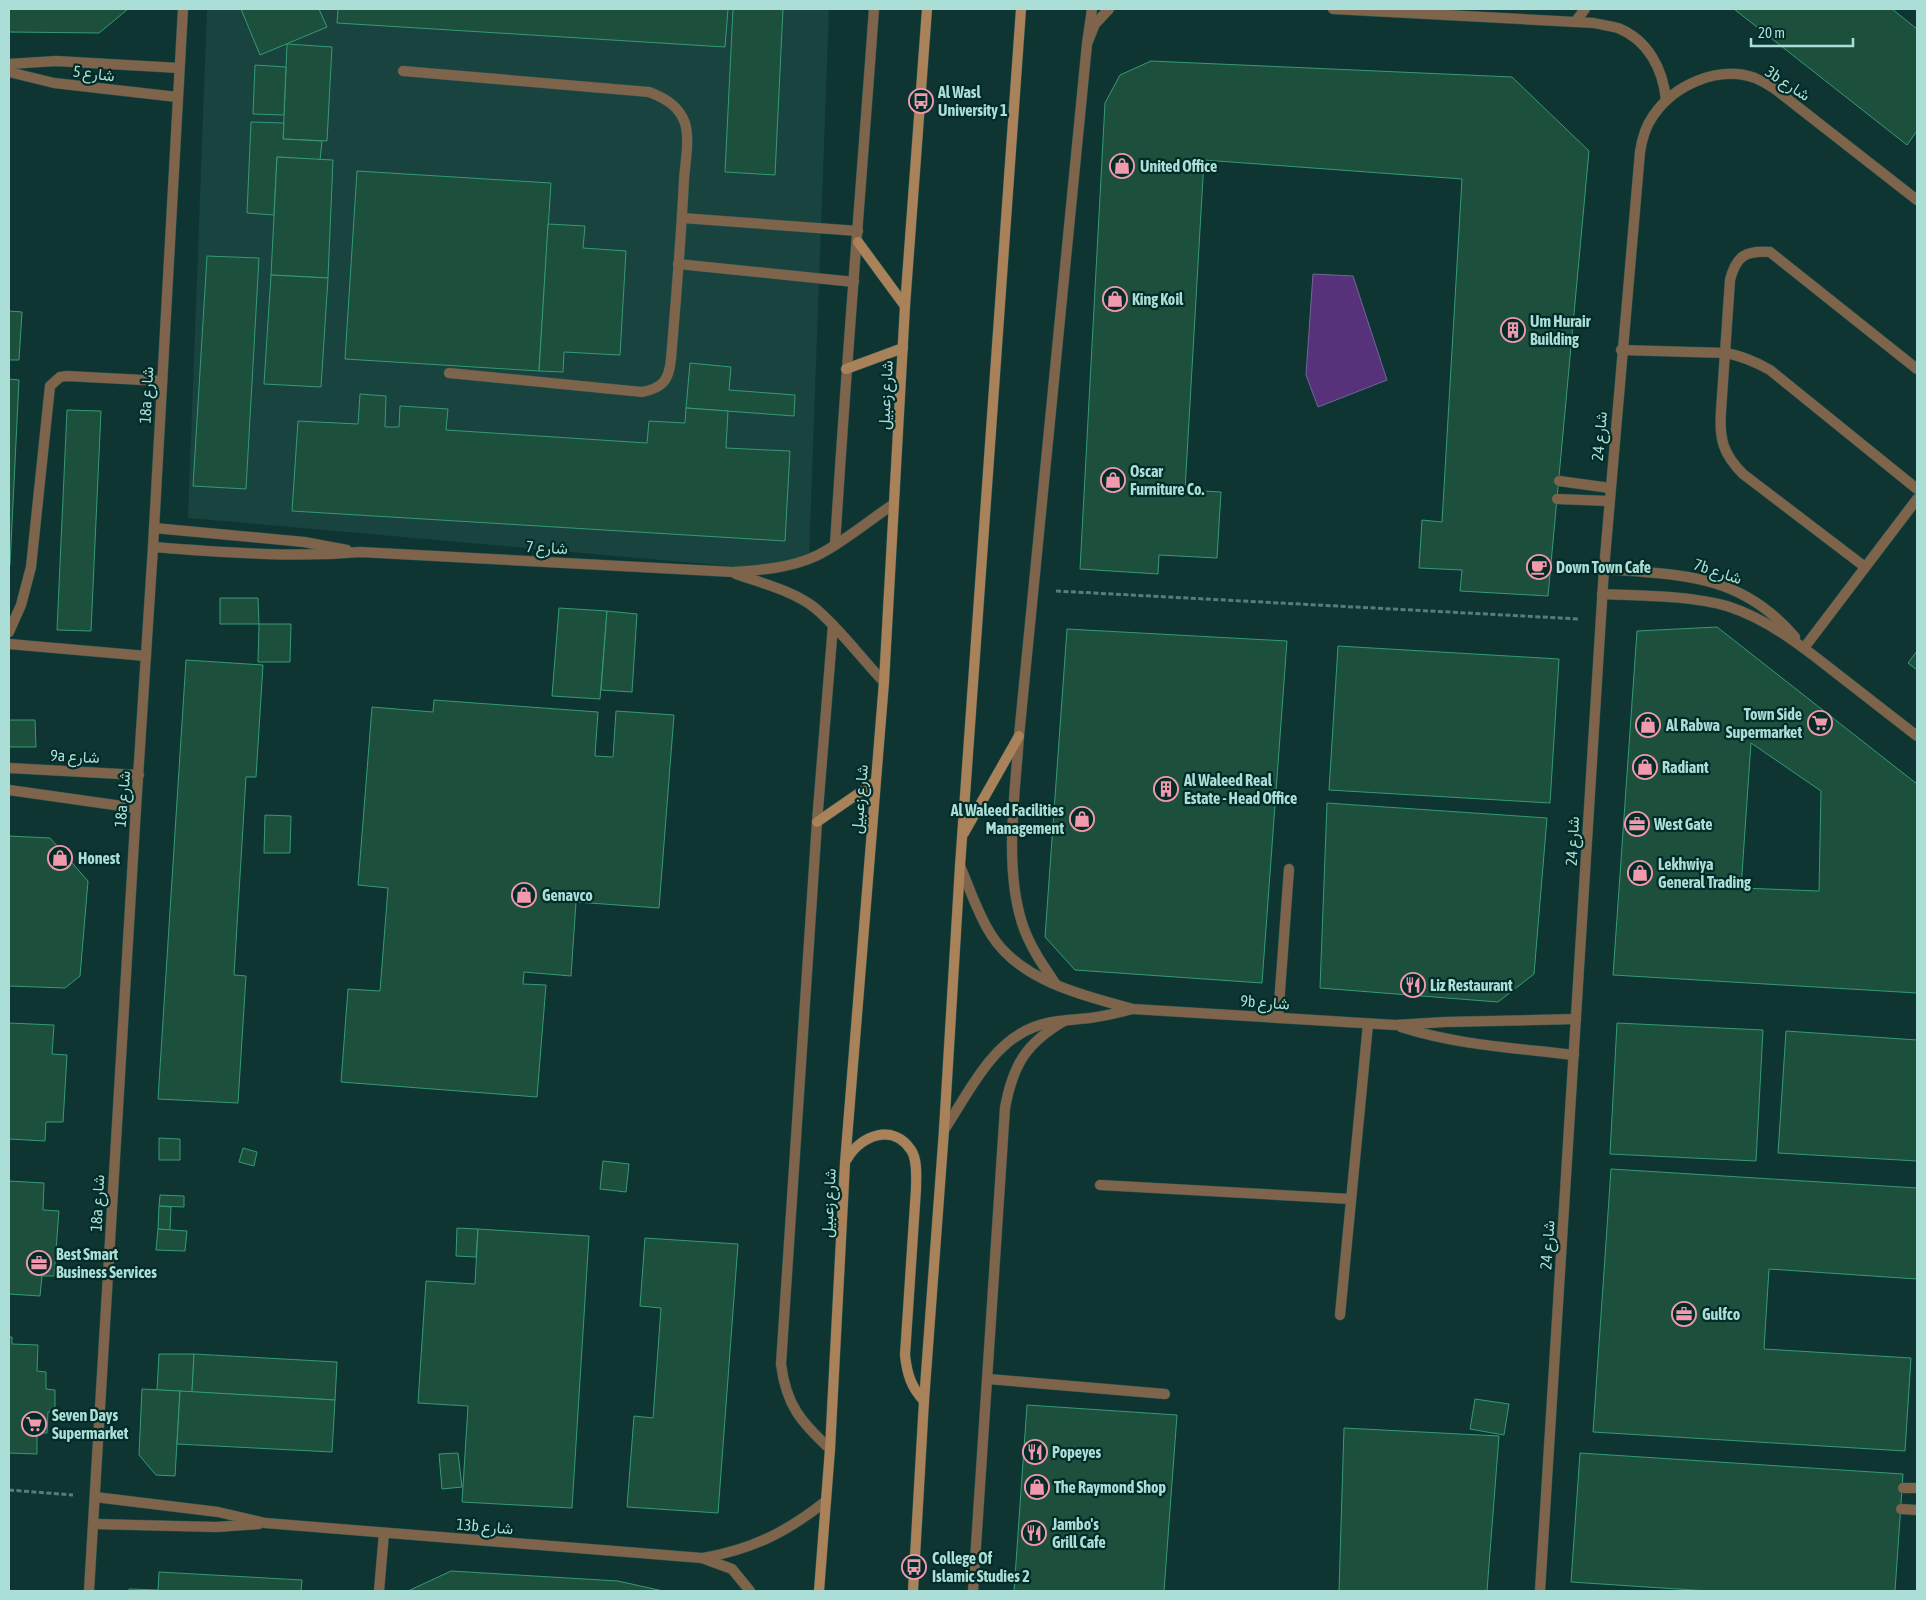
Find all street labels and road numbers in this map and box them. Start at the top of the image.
street label: شارع 5 [72,62,116,87]
street label: 3b شارع [1761,62,1814,107]
street label: شارع زعبيل [874,360,899,430]
street label: 18a شارع [136,366,159,424]
street label: شارع 24 [1588,411,1613,462]
street label: شارع 7 [525,537,568,560]
street label: 7b شارع [1691,555,1744,590]
street label: 9a شارع [50,746,100,769]
street label: شارع زعبيل [847,764,874,835]
street label: 18a شارع [111,770,136,828]
street label: شارع 24 [1562,816,1585,866]
street label: 9b شارع [1239,991,1290,1016]
street label: شارع زعبيل [817,1168,842,1238]
street label: 18a شارع [87,1174,110,1232]
street label: شارع 24 [1536,1220,1561,1270]
street label: 13b شارع [456,1515,514,1540]

